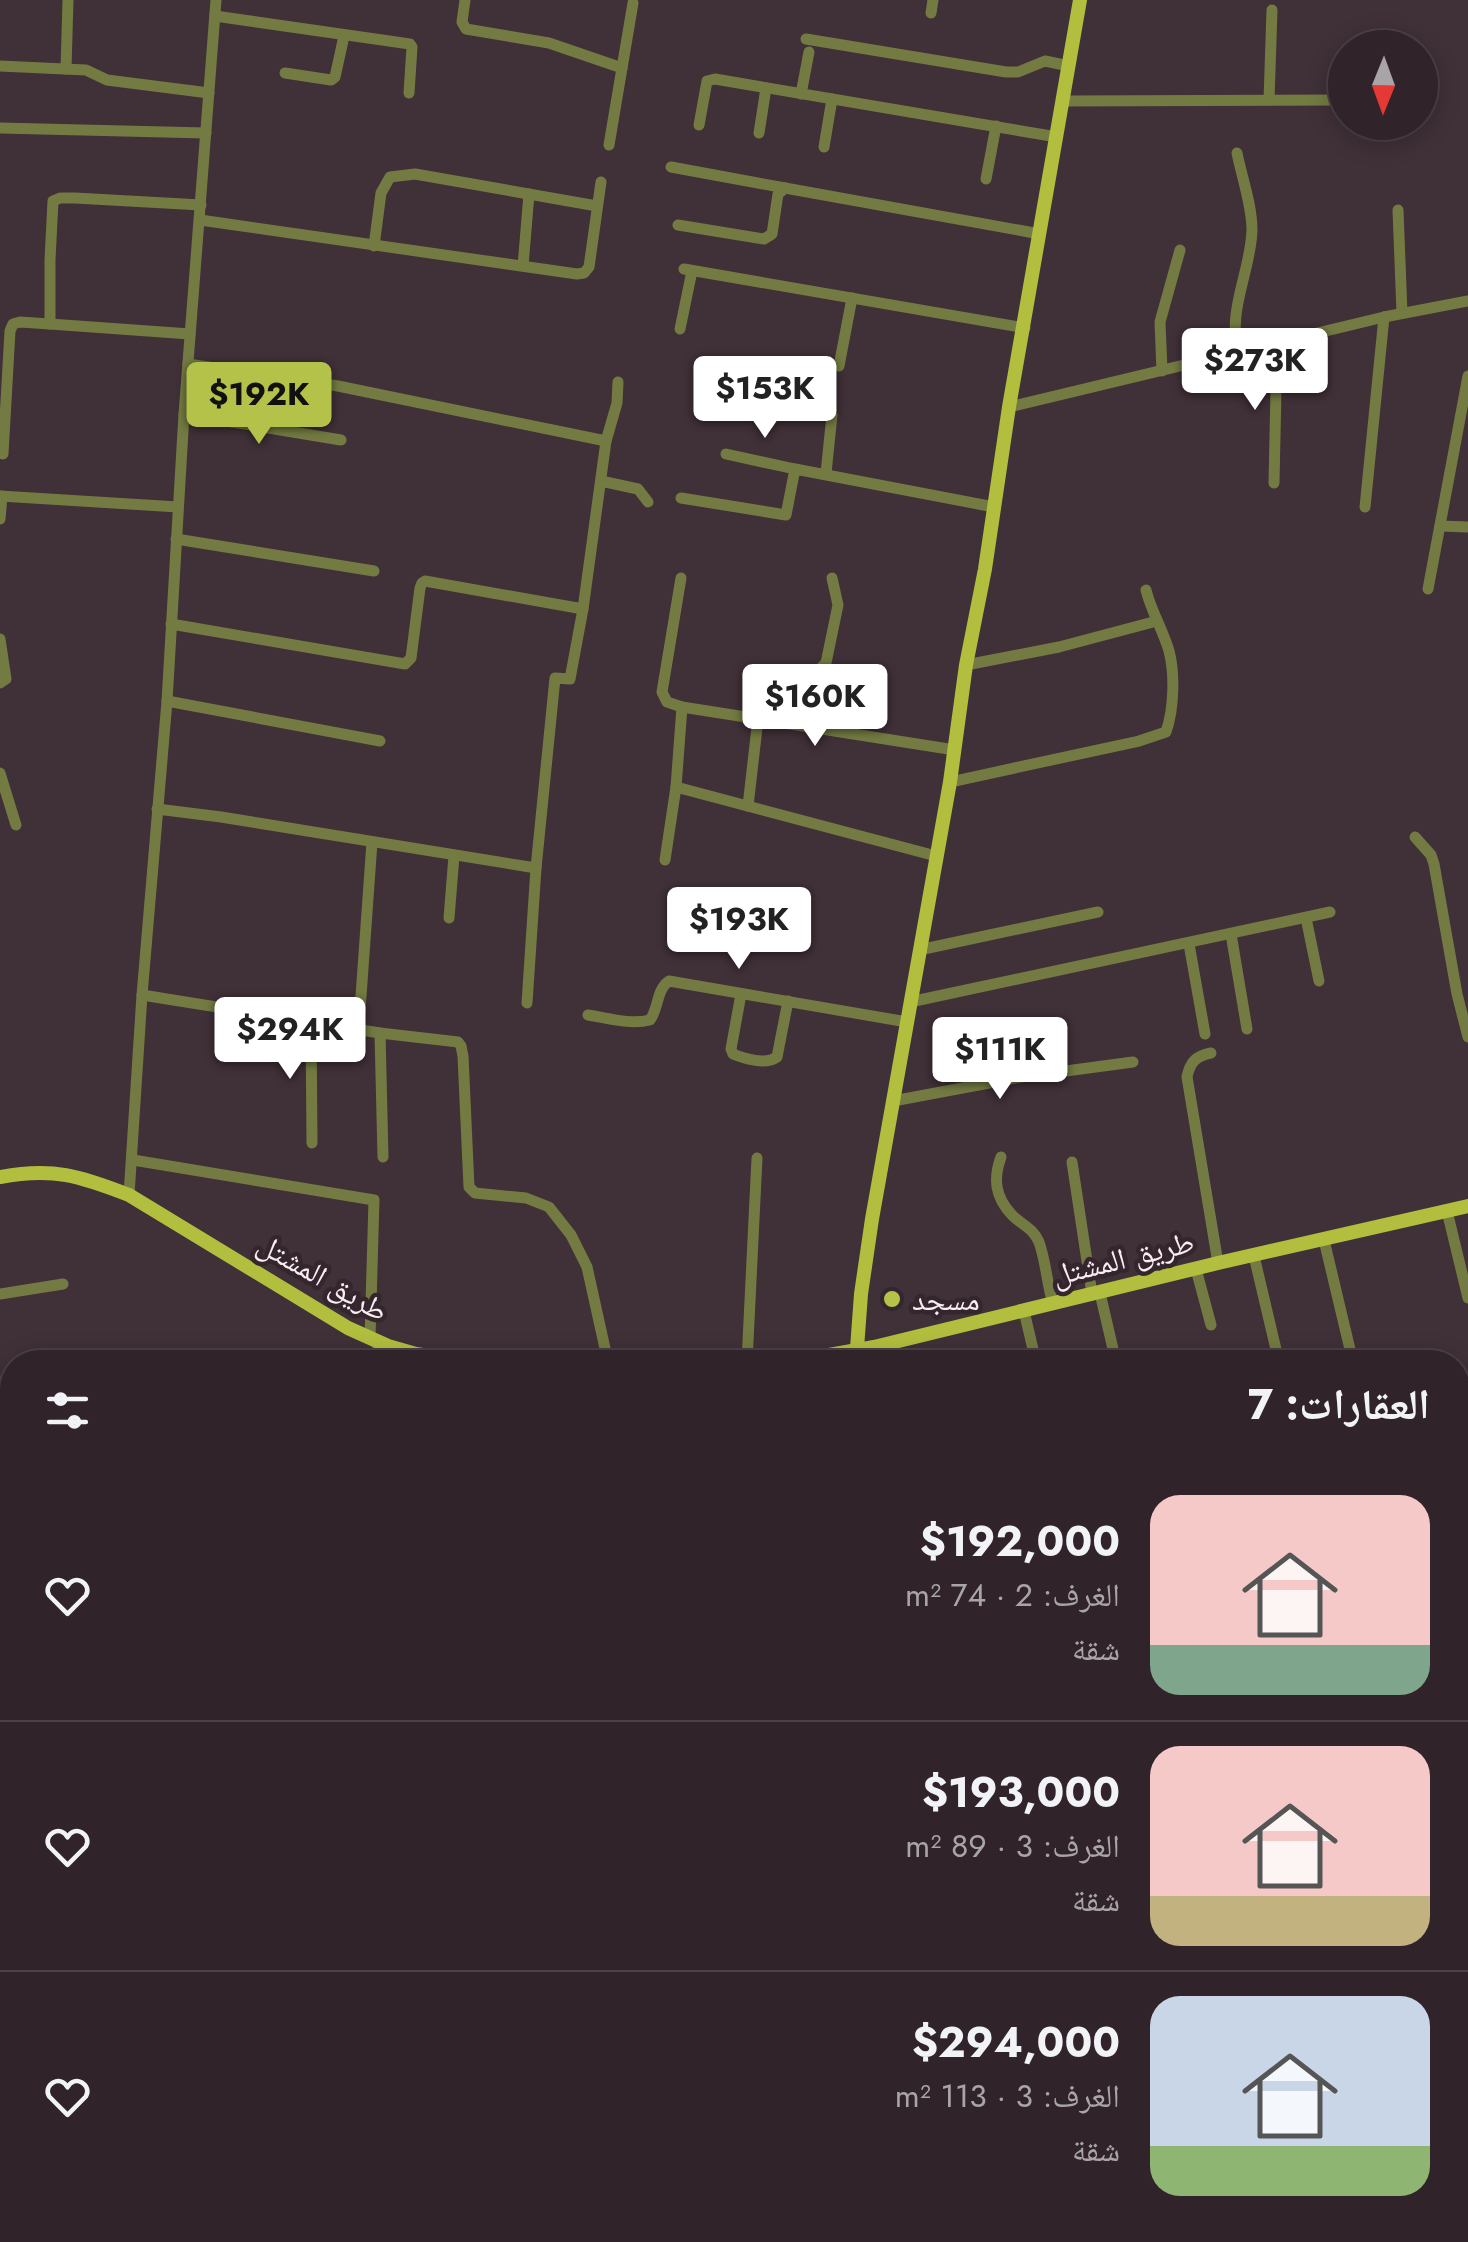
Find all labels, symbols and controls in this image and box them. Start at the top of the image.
north arrow [1328,30,1438,140]
map controls [1328,30,1438,140]
pin: $273K [1185,328,1325,413]
text: $273K [1204,337,1306,383]
pin: $153K [695,356,835,441]
pin: $192K [189,362,329,447]
text: $153K [715,365,815,411]
text: $192K [209,371,309,417]
pin: $160K [745,664,885,749]
text: $160K [764,673,866,719]
pin: $193K [669,887,809,972]
text: $193K [689,896,789,942]
pin: $294K [220,997,360,1082]
text: $294K [236,1006,344,1052]
pin: $111K [930,1017,1070,1102]
text: $111K [954,1026,1046,1072]
street label: طريق المشتل [1048,1220,1198,1296]
street label: طريق المشتل [250,1222,396,1332]
place label: مسجد [912,1278,980,1321]
marker: مسجد [881,1288,903,1310]
text: العقارات: 7 [1248,1374,1430,1435]
icon: filters [40,1383,95,1438]
text: $192,000 [920,1511,1120,1572]
icon: home [1230,1535,1350,1655]
icon: heart [40,1568,95,1623]
text: الغرف: 2 · 74 m² [905,1572,1120,1618]
text: شقة [1072,1626,1120,1672]
text: $193,000 [922,1762,1120,1823]
icon: home [1230,1786,1350,1906]
icon: heart [40,1819,95,1874]
text: الغرف: 3 · 89 m² [905,1823,1120,1869]
text: شقة [1072,1877,1120,1923]
text: $294,000 [912,2012,1120,2073]
icon: home [1230,2036,1350,2156]
icon: heart [40,2069,95,2124]
text: الغرف: 3 · 113 m² [895,2073,1120,2119]
text: شقة [1072,2127,1120,2173]

